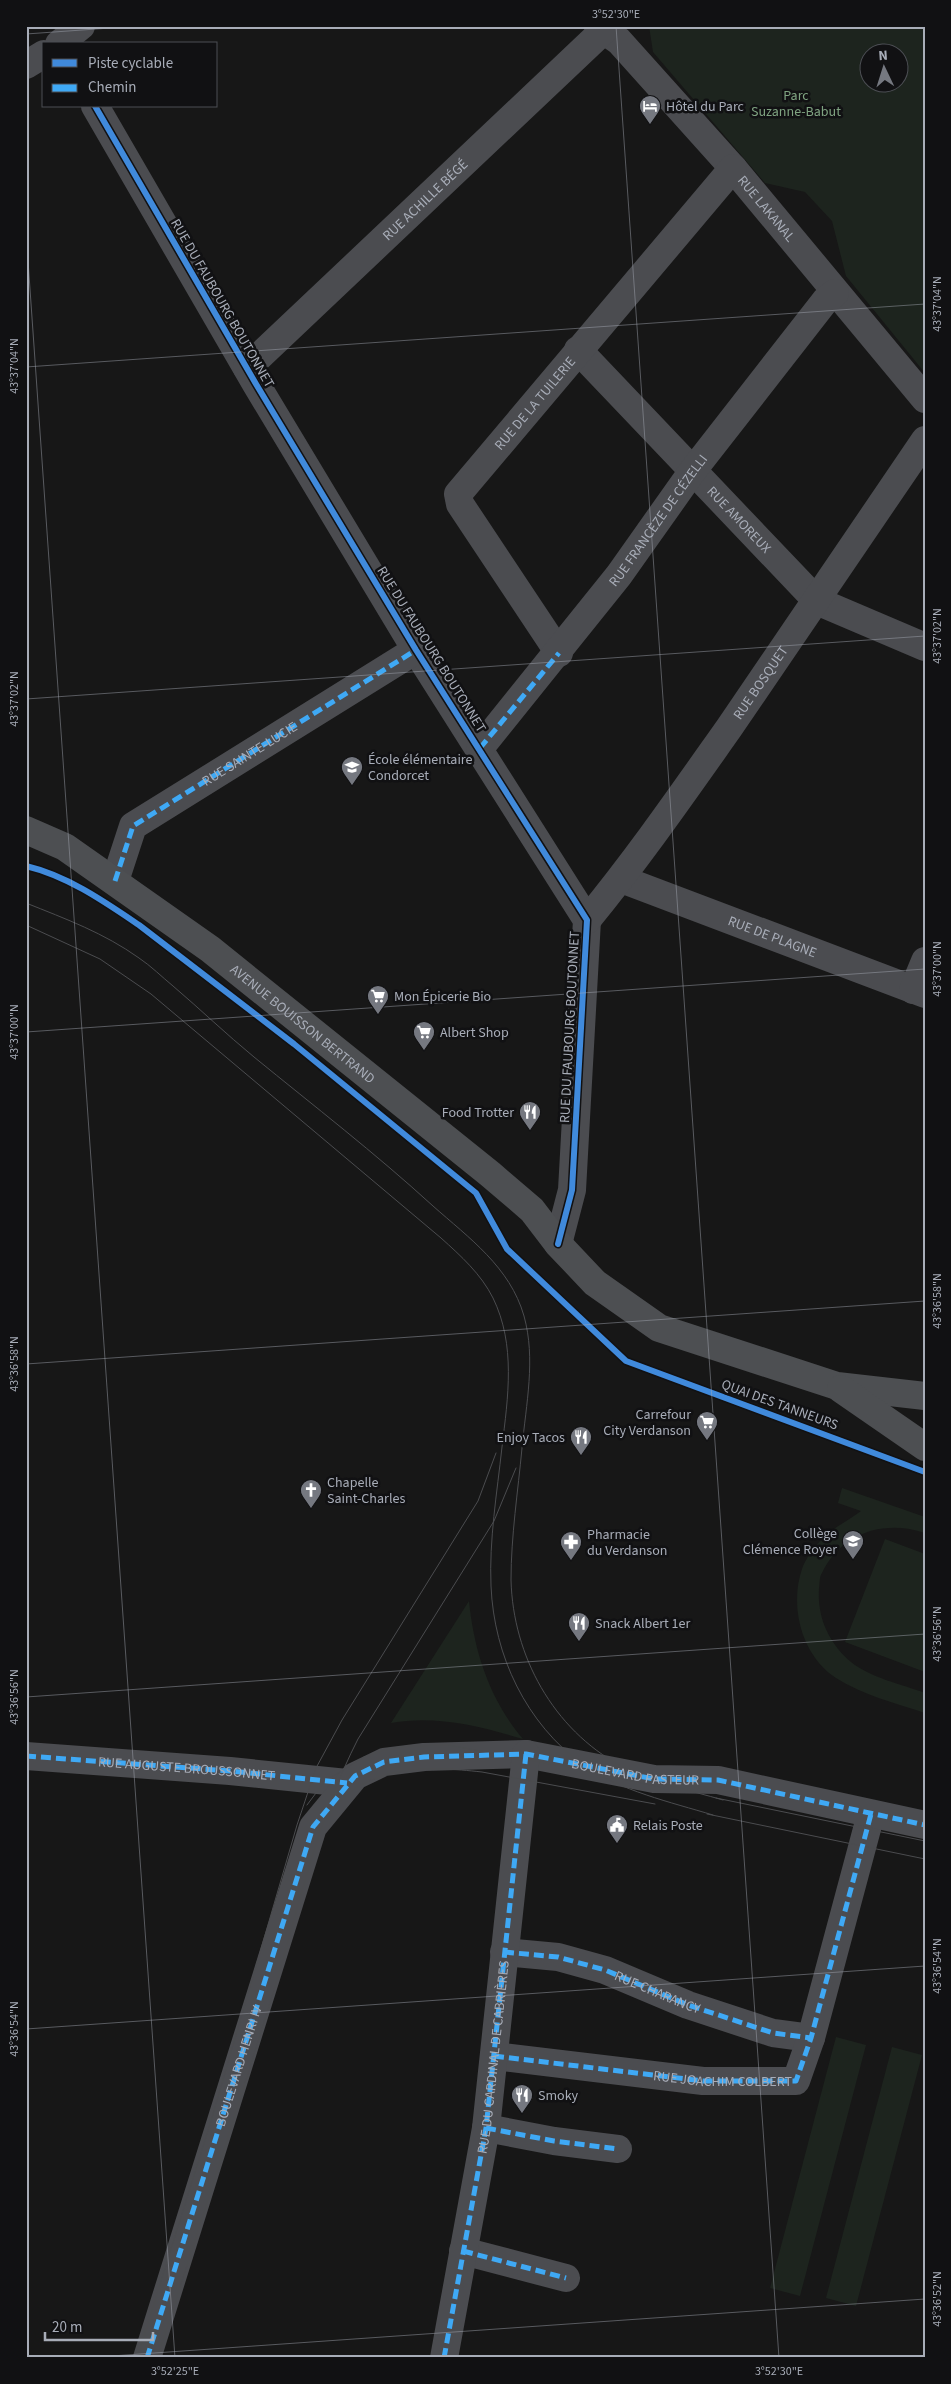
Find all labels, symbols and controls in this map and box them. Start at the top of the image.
text: 3°52'30"E [592,6,640,23]
legend [42,42,218,108]
north arrow [858,42,908,92]
text: N [878,46,889,66]
text: Piste cyclable [88,53,173,74]
text: Chemin [88,77,137,98]
park label: Parc Suzanne-Babut [751,86,841,122]
hotel icon: Hôtel du Parc [638,94,662,125]
place label: Hôtel du Parc [666,97,745,117]
street label: RUE ACHILLE BÉGÉ [378,155,473,246]
street label: RUE LAKANAL [732,172,799,247]
street label: RUE DU FAUBOURG BOUTONNET [165,215,279,392]
text: 43°37'04"N [929,276,946,332]
text: 43°37'04"N [6,338,23,394]
street label: RUE DE LA TUILERIE [490,353,581,455]
street label: RUE FRANCÈZE DE CÉZELLI [604,451,713,591]
street label: RUE AMOREUX [702,482,775,558]
street label: RUE DU FAUBOURG BOUTONNET [372,563,491,737]
text: 43°37'02"N [929,608,946,664]
street label: RUE BOSQUET [729,642,794,724]
text: 43°37'02"N [6,671,23,727]
street label: RUE SAINTE-LUCIE [198,717,301,792]
place label: École élémentaire Condorcet [368,750,473,786]
school or university icon: École élémentaire Condorcet [340,755,364,786]
street label: RUE DE PLAGNE [725,911,819,963]
street label: RUE DU FAUBOURG BOUTONNET [555,930,585,1124]
text: 43°37'00"N [929,941,946,997]
street label: AVENUE BOUISSON BERTRAND [226,960,379,1089]
supermarket icon: Mon Épicerie Bio [366,984,390,1015]
place label: Mon Épicerie Bio [394,987,491,1007]
text: 43°37'00"N [6,1004,23,1060]
supermarket icon: Albert Shop [412,1020,436,1051]
place label: Albert Shop [440,1023,509,1043]
restaurant icon: Food Trotter [518,1100,542,1131]
place label: Food Trotter [442,1103,514,1123]
text: 43°36'58"N [929,1273,946,1329]
text: 43°36'58"N [6,1336,23,1392]
street label: QUAI DES TANNEURS [719,1375,841,1435]
place label: Carrefour City Verdanson [603,1405,691,1441]
supermarket icon: Carrefour City Verdanson [695,1410,719,1441]
restaurant icon: Enjoy Tacos [569,1425,593,1456]
place label: Enjoy Tacos [497,1428,565,1448]
place label: Chapelle Saint-Charles [327,1473,405,1509]
church icon: Chapelle Saint-Charles [299,1478,323,1509]
place label: Collège Clémence Royer [743,1524,837,1560]
place label: Pharmacie du Verdanson [587,1525,667,1561]
school or university icon: Collège Clémence Royer [841,1529,865,1560]
pharmacy icon: Pharmacie du Verdanson [559,1530,583,1561]
text: 43°36'56"N [929,1606,946,1662]
restaurant icon: Snack Albert 1er [567,1611,591,1642]
place label: Snack Albert 1er [595,1614,690,1634]
text: 43°36'56"N [6,1669,23,1725]
street label: RUE AUGUSTE BROUSSONNET [97,1752,276,1787]
street label: BOULEVARD PASTEUR [570,1754,699,1791]
public building icon: Relais Poste [605,1813,629,1844]
place label: Relais Poste [633,1816,703,1836]
text: 43°36'54"N [929,1938,946,1994]
street label: RUE DU CARDINAL DE CABRIÈRES [472,1960,515,2156]
street label: RUE CHARANCY [611,1966,703,2019]
text: 43°36'54"N [6,2001,23,2057]
street label: BOULEVARD HENRI IV [211,2002,268,2129]
street label: RUE JOACHIM COLBERT [652,2066,792,2092]
restaurant icon: Smoky [510,2083,534,2114]
place label: Smoky [538,2086,579,2106]
text: 43°36'52"N [929,2271,946,2327]
scale bar [45,2309,152,2341]
text: 20 m [52,2317,82,2338]
text: 3°52'25"E [151,2363,199,2380]
text: 3°52'30"E [755,2363,803,2380]

